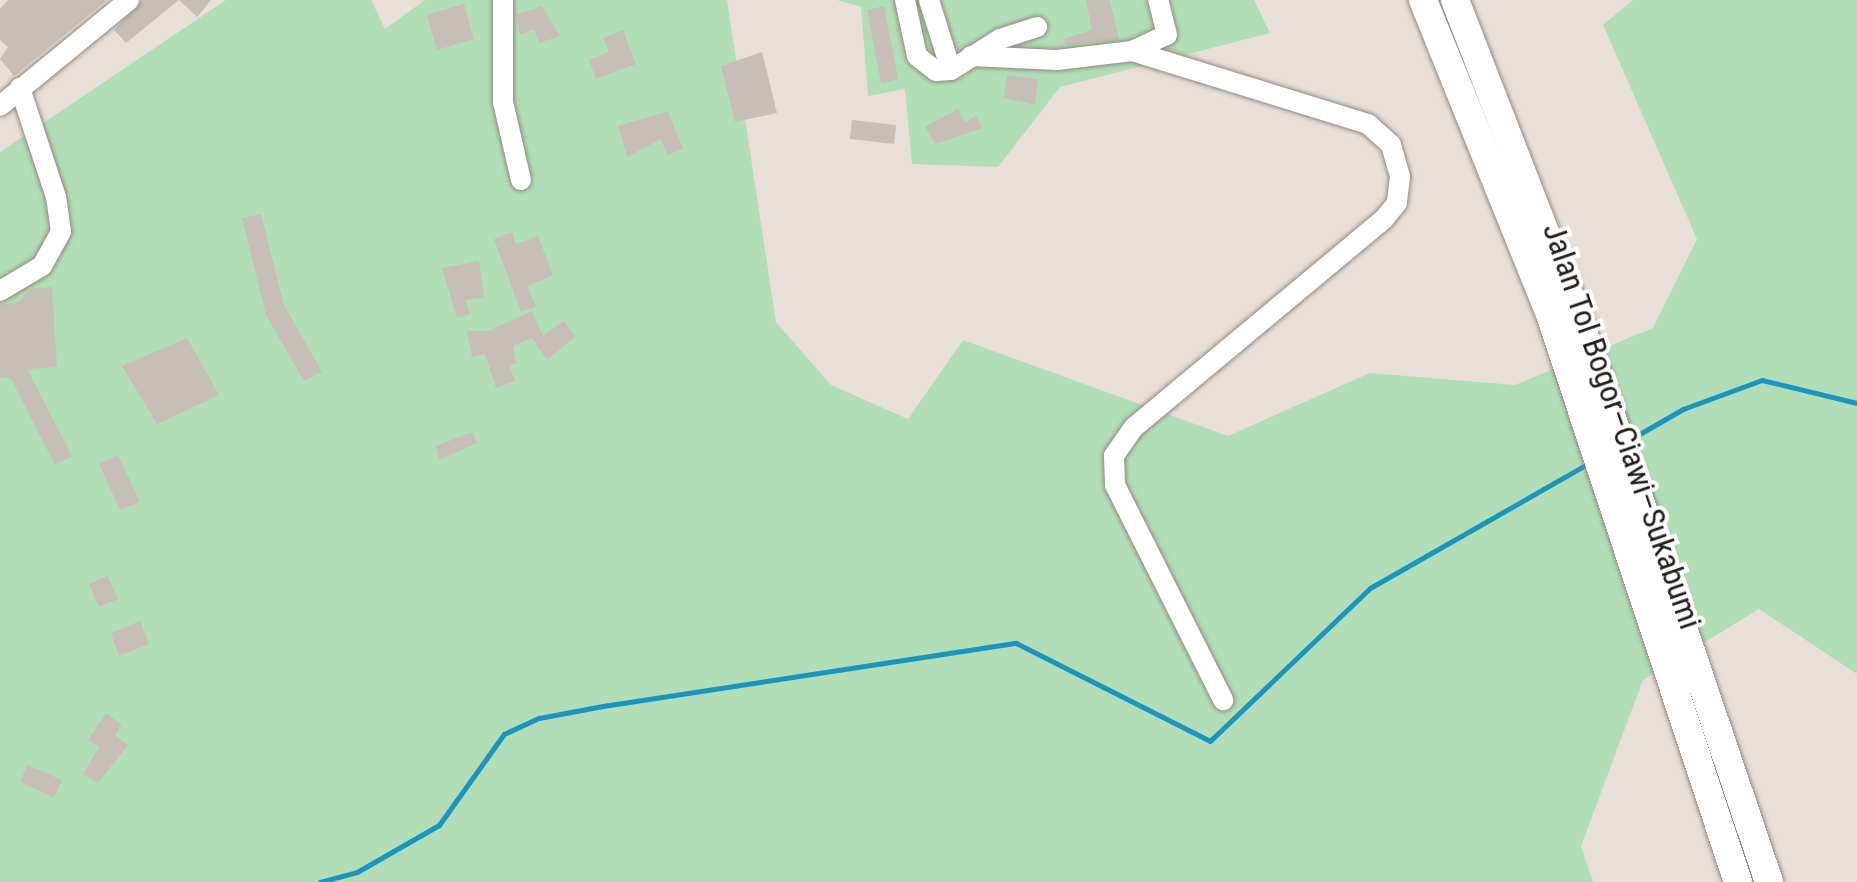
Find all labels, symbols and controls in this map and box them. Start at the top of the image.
street label: Jalan Tol Bogor–Ciawi–Sukabumi [1534,218,1710,634]

